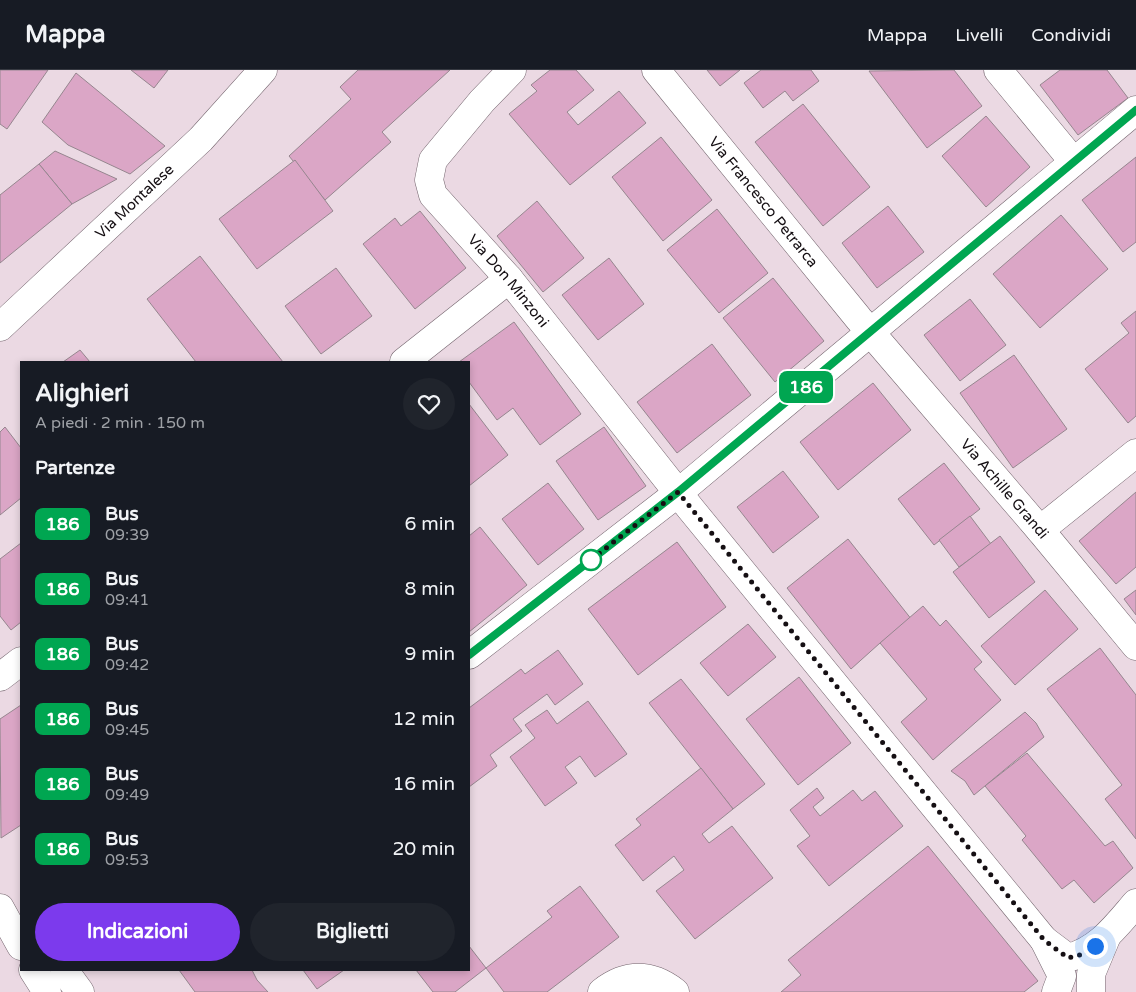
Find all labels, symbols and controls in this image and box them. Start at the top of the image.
text: Mappa [25,20,105,49]
text: Mappa [867,24,927,46]
text: Livelli [955,24,1003,46]
text: Condividi [1031,24,1111,46]
street label: Via Francesco Petrarca [705,133,822,271]
street label: Via Montalese [91,160,177,242]
street label: Via Don Minzoni [464,231,553,331]
line badge: 186 [777,371,835,403]
text: 186 [789,376,823,398]
button: heart [403,378,455,430]
text: Alighieri [35,379,129,408]
text: A piedi · 2 min · 150 m [35,413,205,433]
street label: Via Achille Grandi [957,435,1053,543]
text: Partenze [35,457,115,479]
text: Bus [105,503,139,525]
text: 186 [46,513,79,535]
text: 6 min [404,513,455,535]
text: 09:39 [105,525,149,545]
unlabelled marker [580,549,602,571]
text: Bus [105,568,139,590]
text: 186 [46,578,79,600]
text: 8 min [404,578,455,600]
text: 09:41 [105,590,149,610]
text: Bus [105,633,139,655]
text: 186 [46,643,79,665]
text: 9 min [404,643,455,665]
text: 09:42 [105,655,149,675]
text: Bus [105,698,139,720]
text: 186 [46,708,79,730]
text: 12 min [392,708,455,730]
text: 09:45 [105,720,149,740]
text: Bus [105,763,139,785]
text: 186 [46,773,79,795]
text: 16 min [392,773,455,795]
text: 09:49 [105,785,149,805]
text: Bus [105,828,139,850]
text: 186 [46,838,79,860]
text: 20 min [392,838,455,860]
text: 09:53 [105,850,149,870]
button: Indicazioni [35,903,240,961]
button: Biglietti [250,903,455,961]
your location [1083,934,1108,959]

